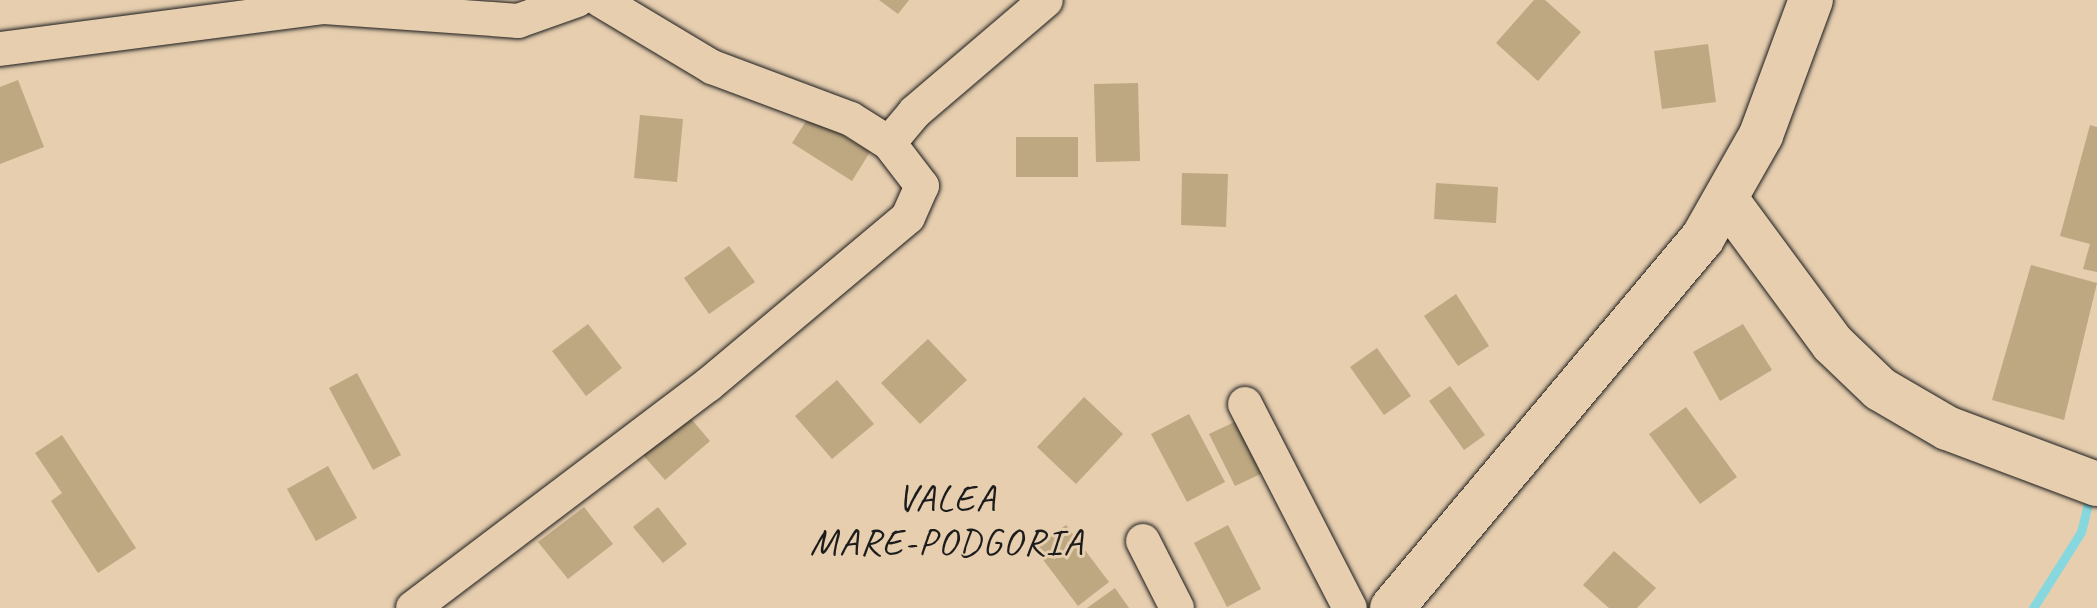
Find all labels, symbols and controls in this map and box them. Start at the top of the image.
district label: VALEA MARE-PODGORIA [810,475,1084,564]

